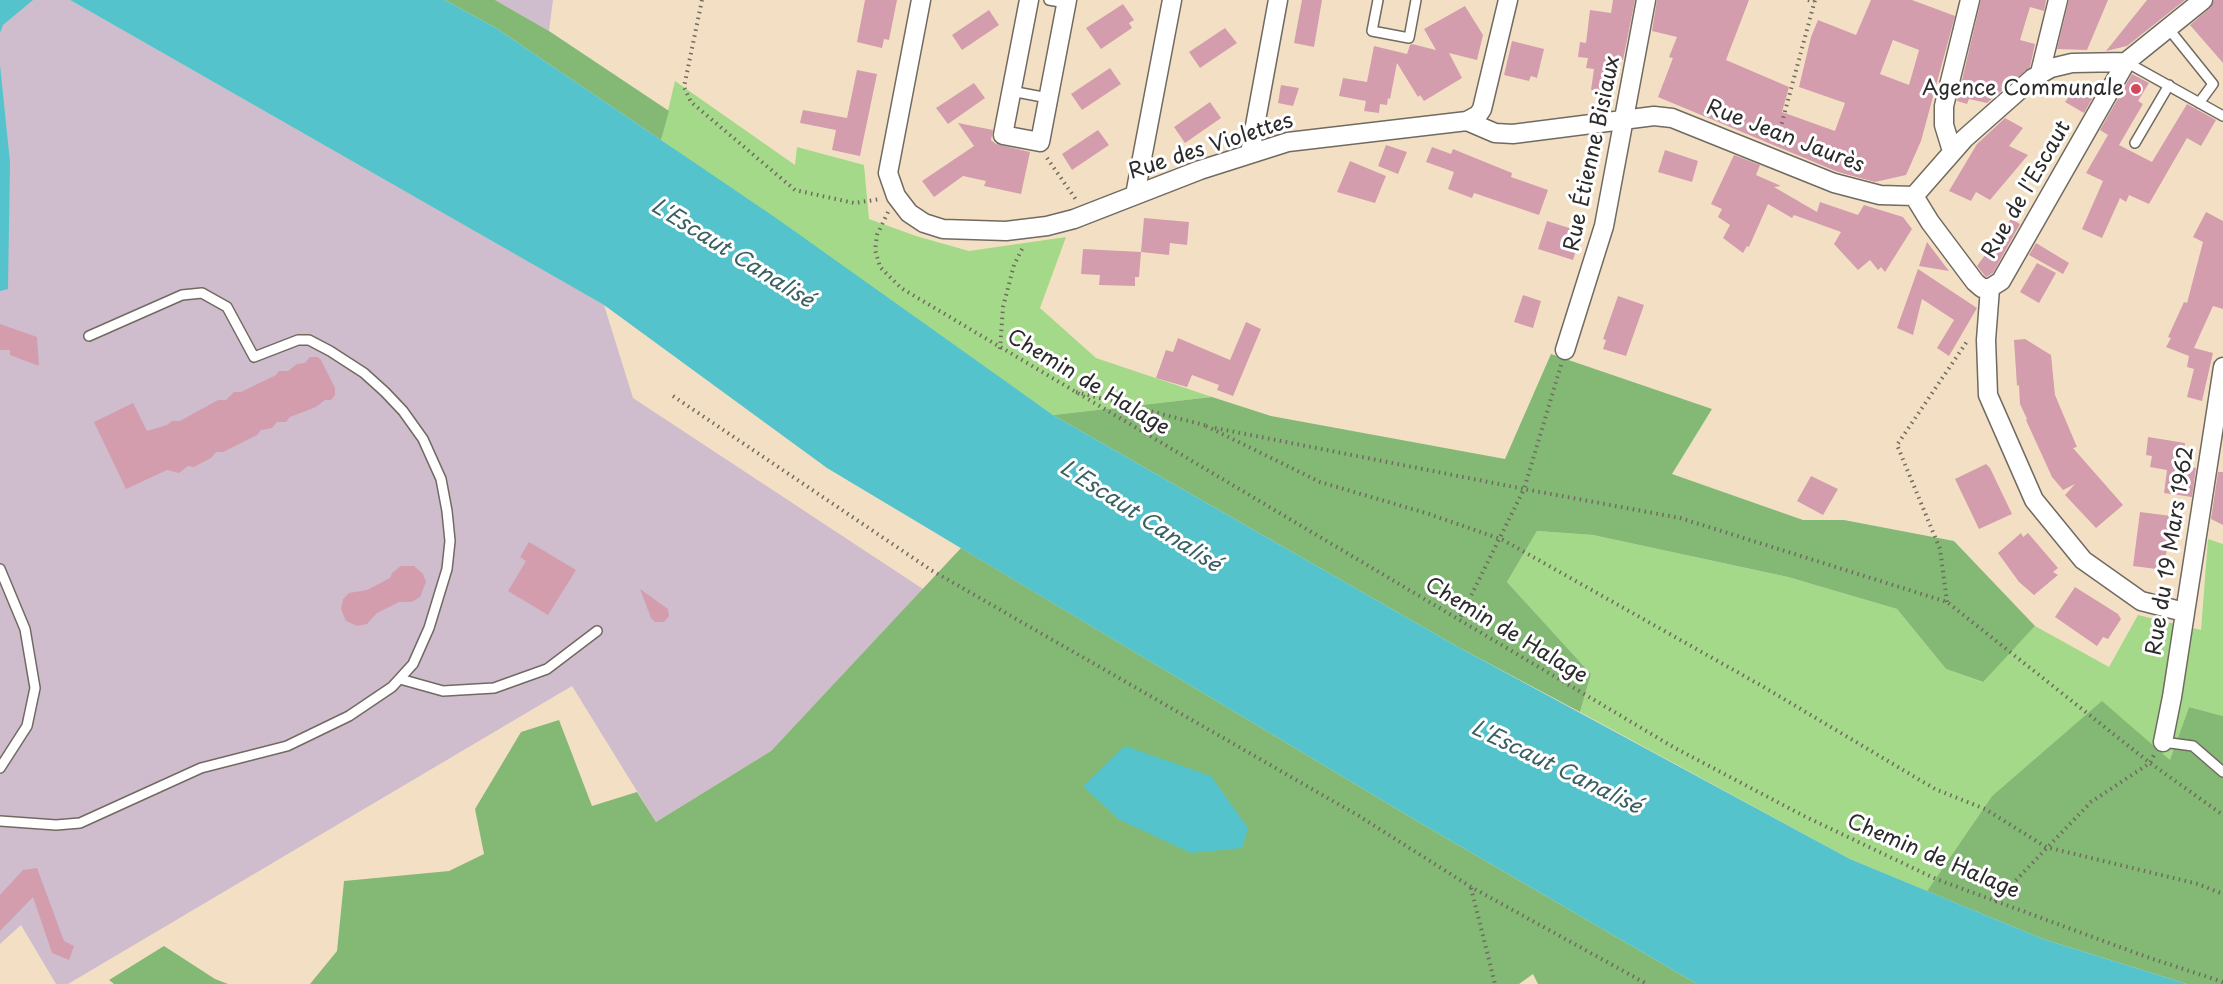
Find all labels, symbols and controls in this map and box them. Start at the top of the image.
street label: Rue Étienne Bisiaux [1560,54,1626,254]
place label: Agence Communale [1922,76,2124,102]
marker: Agence Communale [2129,82,2143,96]
street label: Rue Jean Jaurès [1702,95,1868,179]
street label: Rue des Violettes [1126,109,1296,185]
street label: Rue de l'Escaut [1977,117,2077,263]
water label: L'Escaut Canalisé [646,193,818,315]
street label: Chemin de Halage [1002,325,1174,441]
street label: Rue du 19 Mars 1962 [2142,445,2200,657]
water label: L'Escaut Canalisé [1055,455,1225,579]
street label: Chemin de Halage [1420,573,1592,689]
water label: L'Escaut Canalisé [1467,715,1645,821]
street label: Chemin de Halage [1843,809,2023,905]

